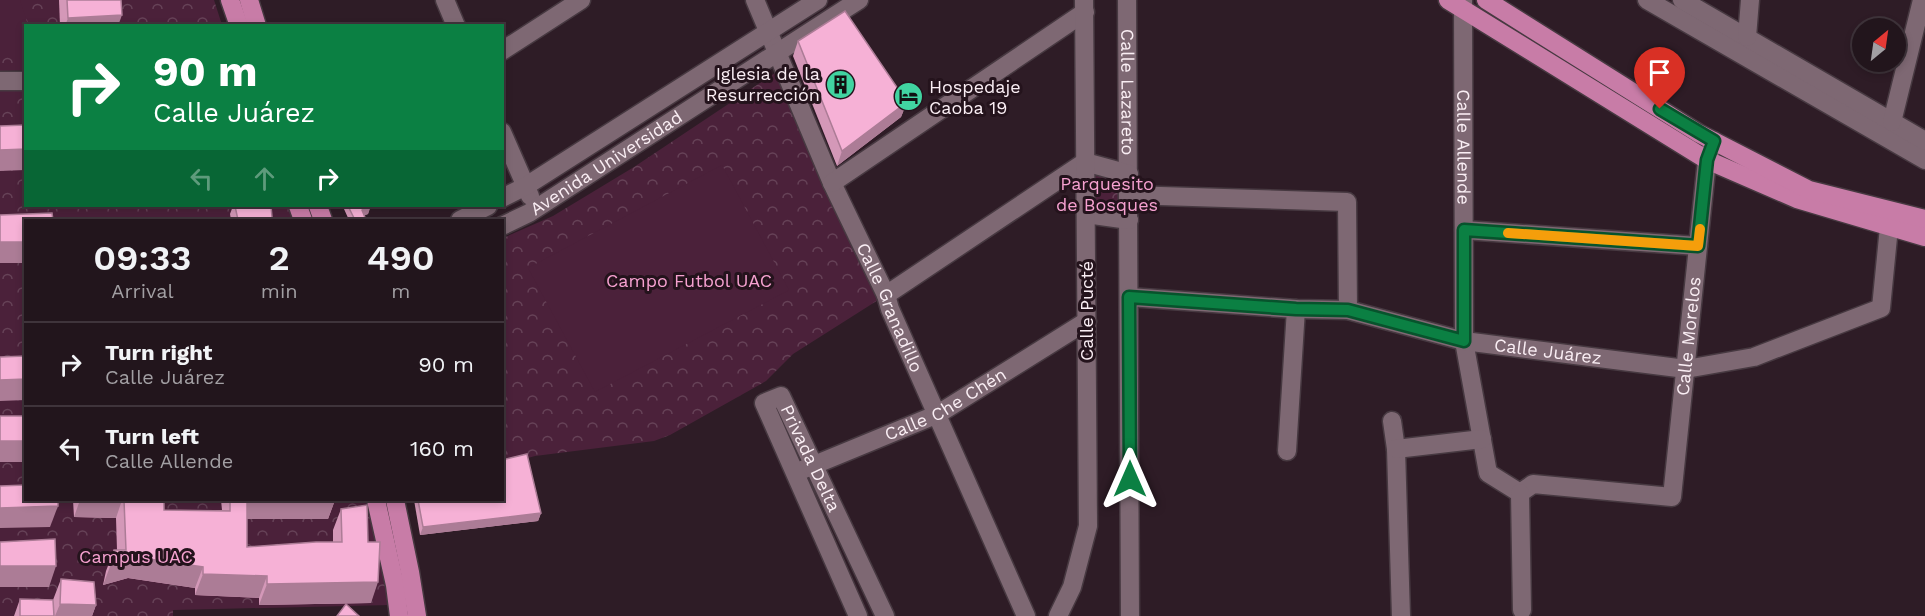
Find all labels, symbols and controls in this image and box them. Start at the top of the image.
north arrow [1852,18,1906,72]
map controls [1852,18,1906,72]
street label: Calle Lazareto [1117,29,1139,155]
text: 90 m [153,47,257,96]
pin [1634,47,1685,109]
icon: right [54,48,132,126]
icon: arrive [1643,56,1676,89]
place label: Iglesia de la Resurrección [706,63,820,105]
building icon: Iglesia de la Resurrección [825,68,857,100]
place label: Hospedaje Caoba 19 [929,76,1021,118]
hotel icon: Hospedaje Caoba 19 [892,81,924,113]
street label: Calle Allende [1453,89,1475,205]
text: Calle Juárez [153,97,315,129]
street label: Avenida Universidad [526,106,686,219]
icon: left [185,162,218,195]
icon: ahead [248,162,281,195]
icon: right [311,162,344,195]
park label: Parquesito de Bosques [1056,173,1158,215]
text: 09:33 [93,237,192,279]
text: 2 [269,237,290,279]
text: 490 [367,237,435,279]
street label: Calle Granadillo [852,239,928,376]
street label: Calle Pucté [1076,261,1097,361]
park label: Campo Futbol UAC [606,270,772,291]
street label: Calle Morelos [1672,276,1705,397]
text: Arrival [111,279,174,303]
text: min [261,279,298,303]
text: m [391,279,410,303]
street label: Calle Juárez [1493,334,1603,368]
text: Turn right [105,340,212,365]
icon: right [54,348,87,381]
text: 90 m [418,352,474,377]
street label: Calle Che Chén [881,363,1010,445]
text: Calle Juárez [105,365,225,389]
street label: Privada Delta [777,401,845,515]
text: Turn left [105,424,199,449]
icon: left [54,432,87,465]
text: 160 m [410,436,474,461]
position arrow [1098,447,1162,511]
text: Calle Allende [105,449,233,473]
park label: Campus UAC [79,546,193,567]

